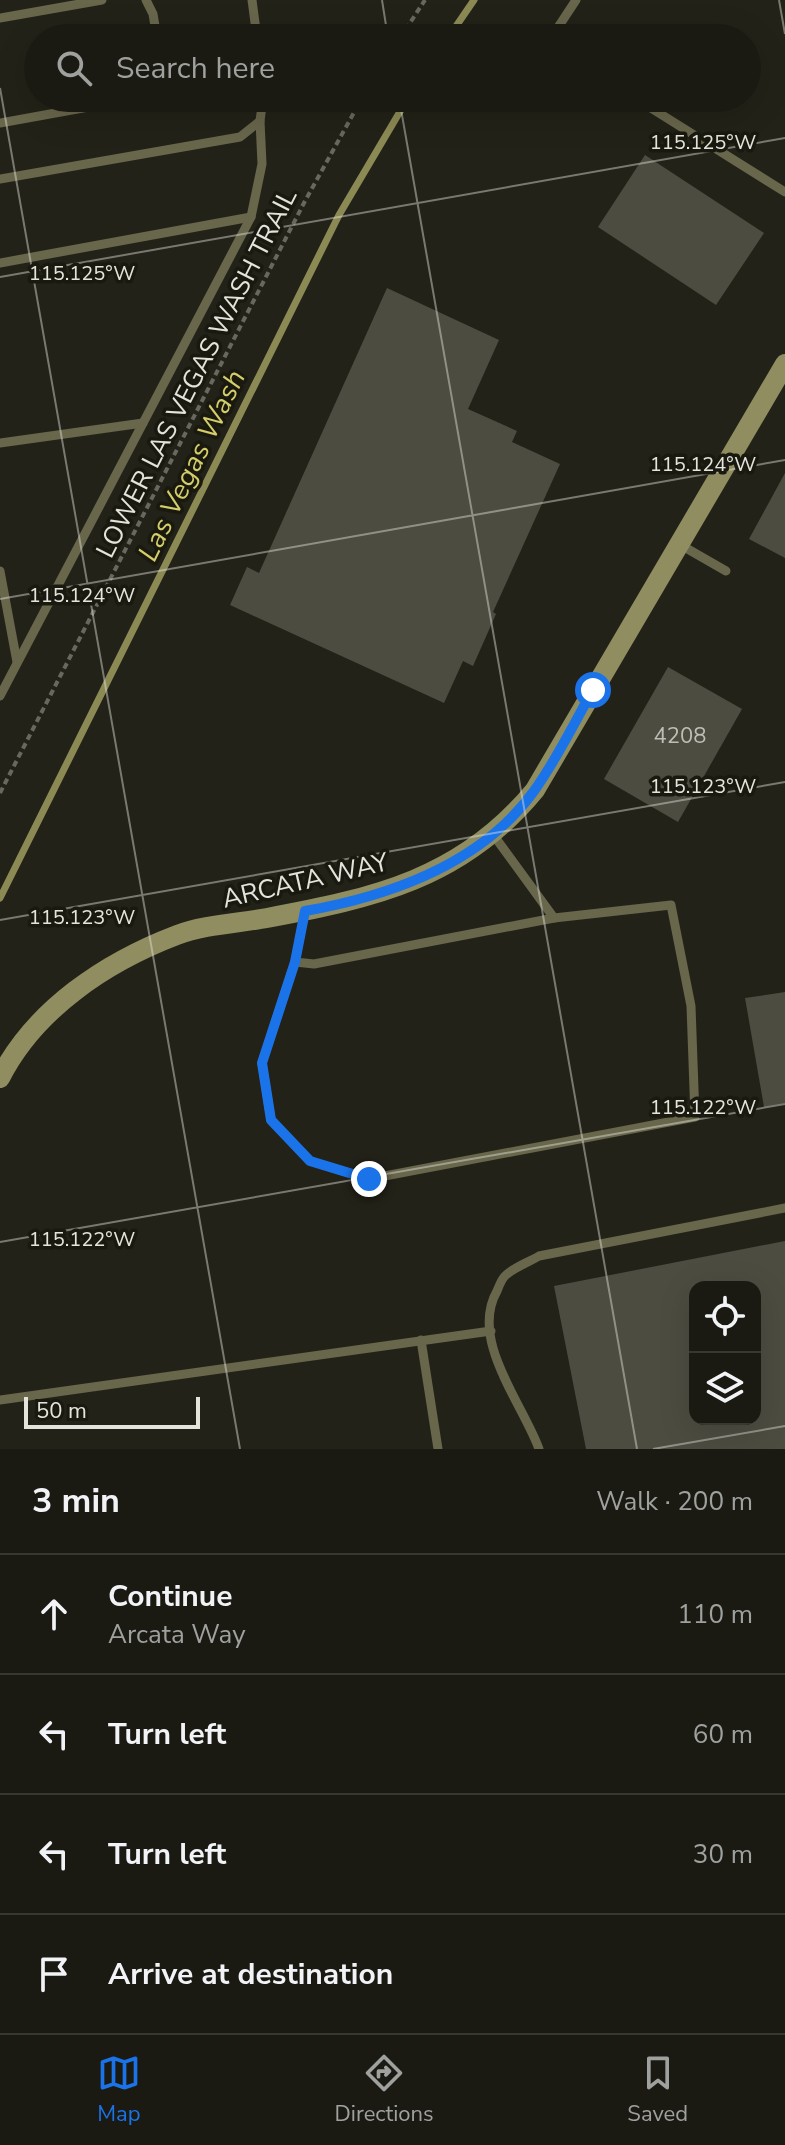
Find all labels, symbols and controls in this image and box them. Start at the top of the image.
search box [24,24,761,112]
icon: search [52,46,96,90]
text: Search here [116,48,275,89]
text: 115.125°W [650,129,756,156]
street label: LOWER LAS VEGAS WASH TRAIL [88,183,305,564]
text: 115.125°W [29,260,135,287]
water label: Las Vegas Wash [129,363,255,568]
text: 115.124°W [650,451,756,478]
text: 115.124°W [29,582,135,609]
route start [575,672,611,708]
house number: 4208 [654,721,706,751]
text: 115.123°W [650,773,756,800]
street label: ARCATA WAY [219,844,392,917]
text: 115.123°W [29,904,135,931]
text: 115.122°W [650,1094,756,1121]
route end [351,1161,387,1197]
text: 115.122°W [29,1226,135,1253]
map controls [689,1281,761,1425]
button: locate [689,1281,761,1353]
button: layers [689,1353,761,1425]
scale bar [24,1393,200,1429]
text: 50 m [36,1396,87,1426]
text: 3 min [32,1478,120,1524]
text: Walk · 200 m [596,1484,753,1519]
text: Continue [108,1576,233,1617]
icon: ahead [32,1592,76,1636]
text: 110 m [677,1597,753,1632]
text: Arcata Way [108,1617,246,1652]
icon: left [32,1712,76,1756]
text: Turn left [108,1714,226,1755]
text: 60 m [693,1717,753,1752]
icon: left [32,1832,76,1876]
text: Turn left [108,1834,226,1875]
text: 30 m [693,1837,753,1872]
icon: arrive [32,1952,76,1996]
text: Arrive at destination [108,1954,393,1995]
tab: Map [97,2051,141,2129]
tab: Directions [335,2051,434,2129]
tab: Saved [627,2051,688,2129]

